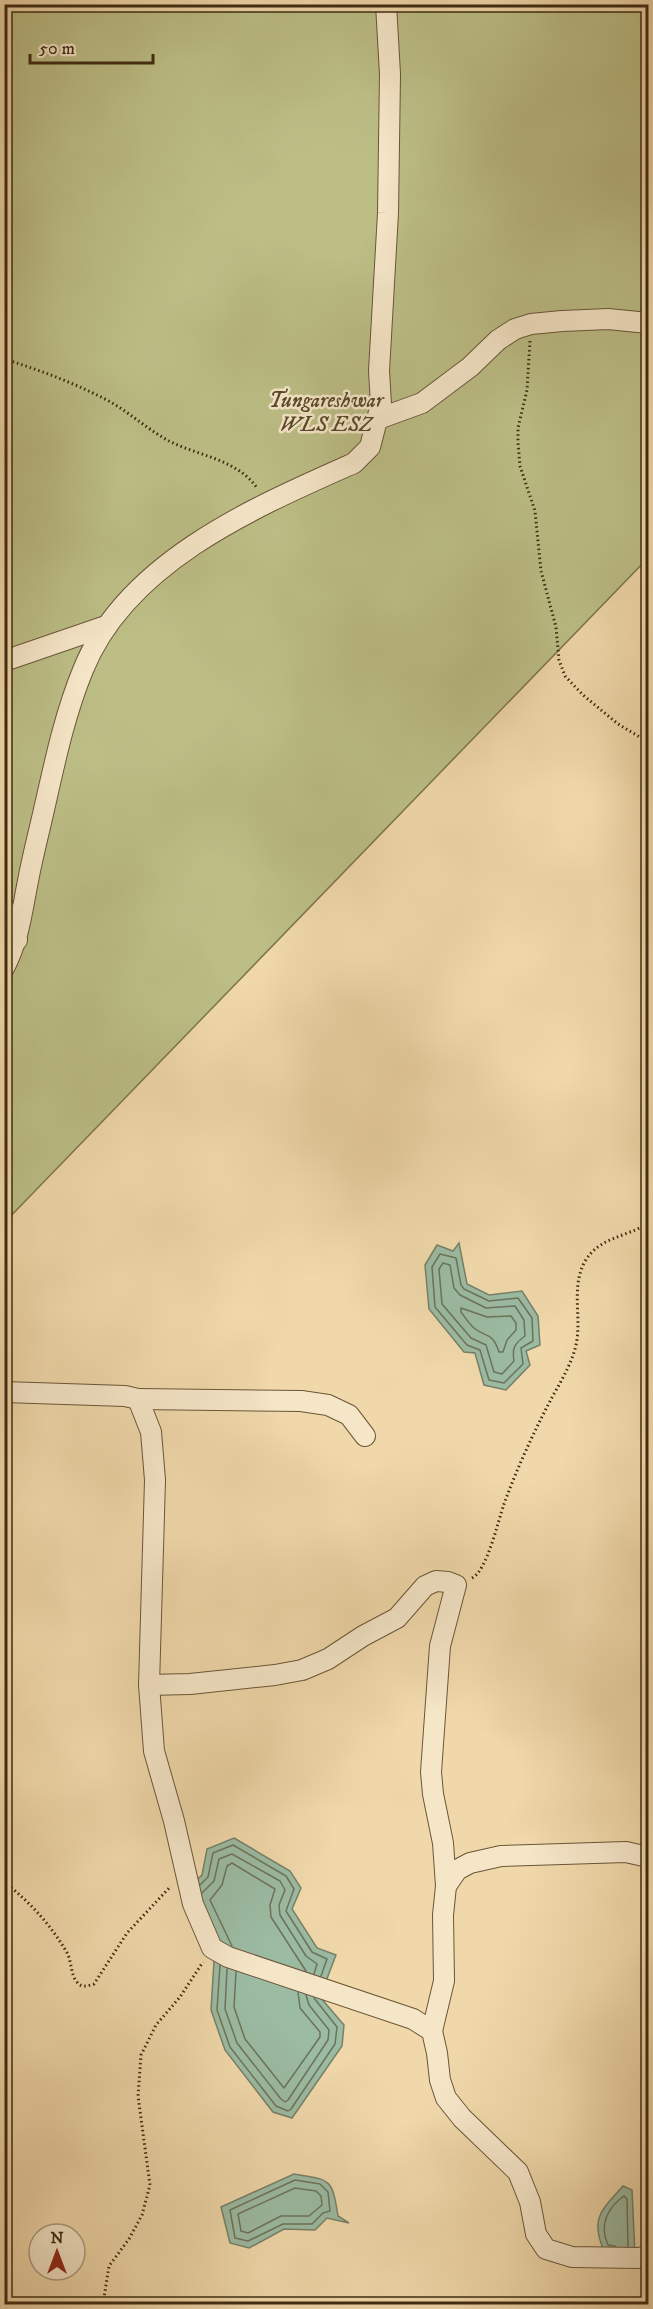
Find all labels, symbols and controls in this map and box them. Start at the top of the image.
scale bar [30,27,153,65]
text: 50 m [39,38,75,60]
park label: Tungareshwar WLS ESZ [269,388,385,438]
north arrow [27,2222,87,2282]
text: N [50,2228,64,2248]

